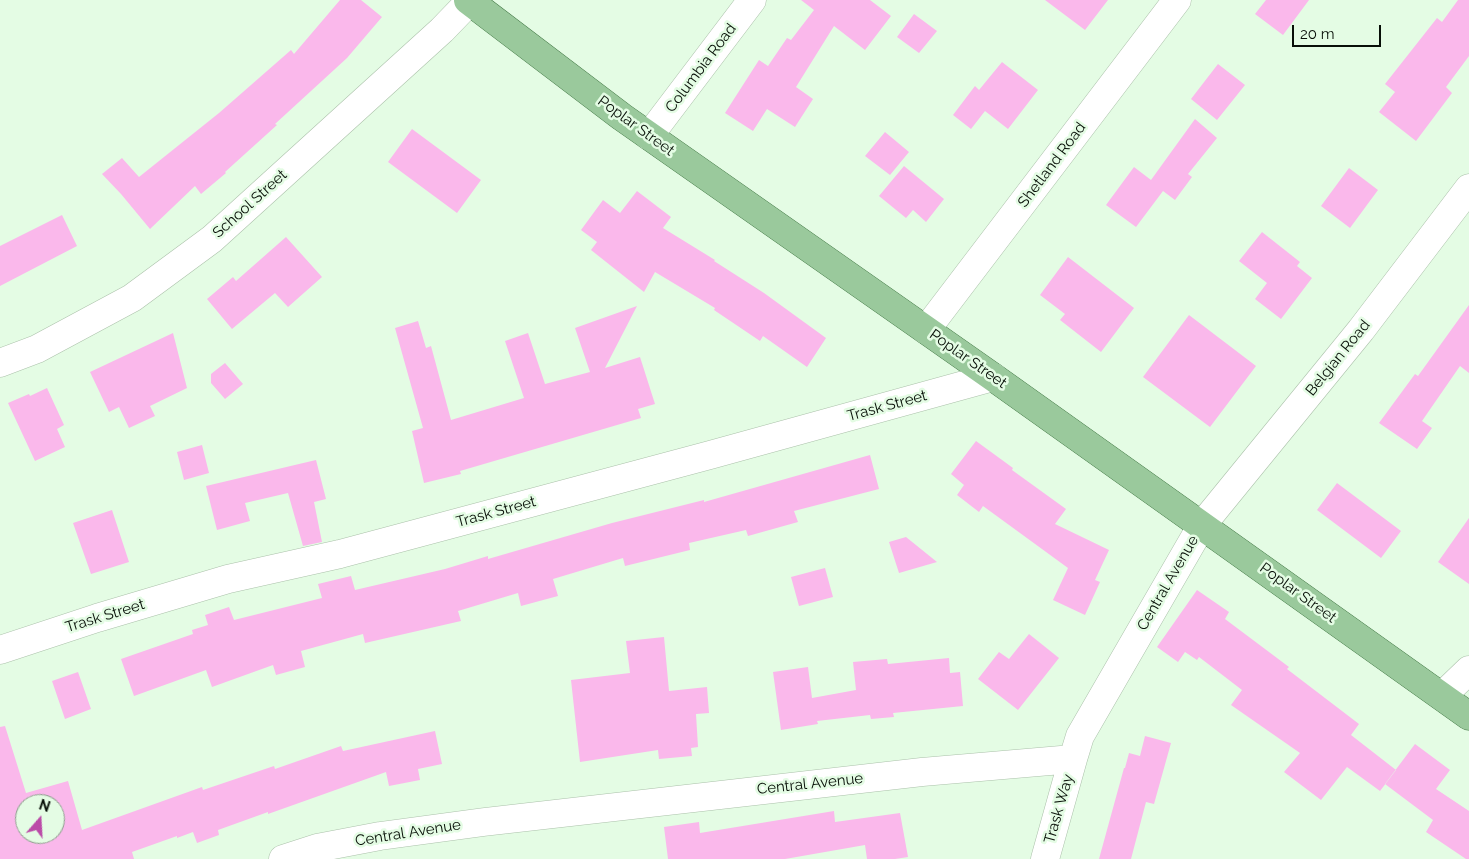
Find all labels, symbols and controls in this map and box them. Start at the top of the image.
scale bar [1294,15,1383,47]
street label: Columbia Road [662,20,740,116]
text: 20 m [1300,25,1335,43]
street label: Poplar Street [594,92,678,160]
street label: Shetland Road [1014,119,1090,211]
street label: School Street [209,166,291,242]
street label: Belgian Road [1302,317,1374,399]
street label: Poplar Street [926,326,1010,392]
street label: Trask Street [845,387,929,425]
street label: Trask Street [454,493,538,531]
street label: Central Avenue [1134,532,1202,634]
street label: Poplar Street [1256,559,1340,627]
street label: Trask Street [63,595,147,637]
street label: Central Avenue [756,769,864,799]
street label: Trask Way [1041,772,1077,846]
north arrow [15,794,65,844]
text: N [37,796,52,815]
street label: Central Avenue [354,816,462,850]

